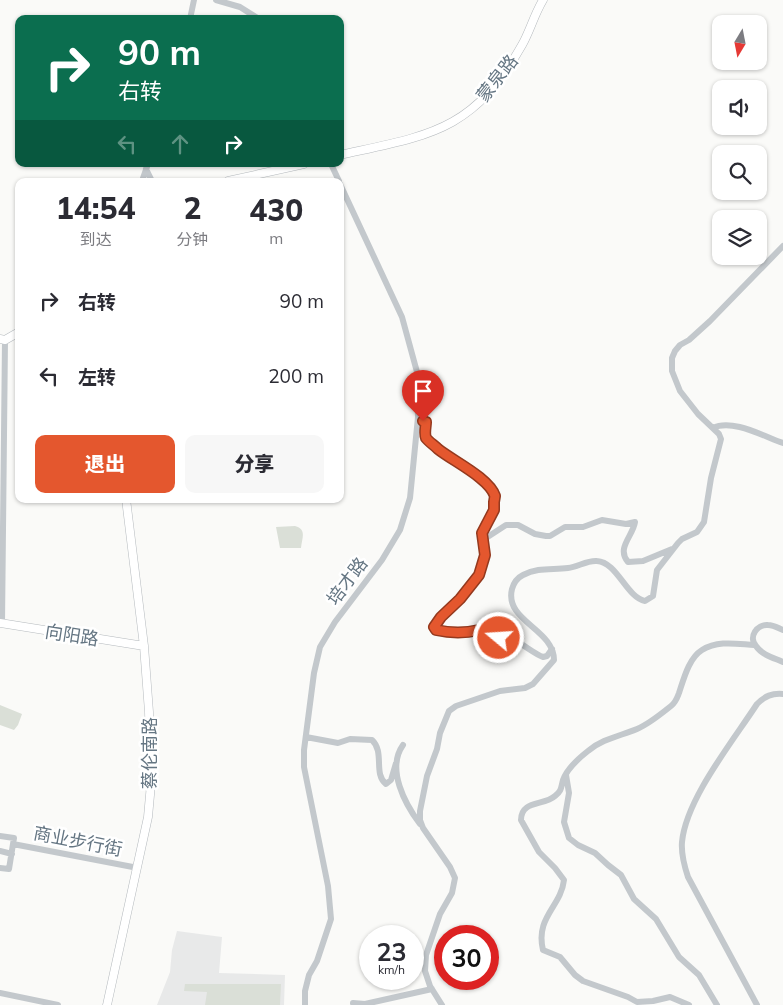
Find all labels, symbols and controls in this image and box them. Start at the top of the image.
north arrow [712,15,768,70]
map controls [712,15,767,265]
text: 90 m [118,30,201,74]
icon: right [35,35,100,100]
street label: 蒙泉路 [471,50,523,106]
text: 右转 [118,77,162,105]
button: sound [712,80,767,135]
icon: left [113,130,141,158]
icon: ahead [166,130,194,158]
icon: right [219,130,247,158]
button: search [712,145,767,200]
text: 14:54 [56,189,136,227]
text: 2 [183,189,201,227]
text: 430 [249,191,303,229]
button: layers [712,210,767,265]
text: m [269,228,283,248]
text: 到达 [80,229,112,249]
text: 分钟 [176,229,208,249]
icon: right [35,287,63,315]
text: 90 m [280,289,324,313]
text: 右转 [78,290,116,314]
icon: left [35,362,63,390]
text: 200 m [268,364,324,388]
text: 左转 [78,365,116,389]
pin [402,370,444,421]
icon: arrive [409,377,437,405]
button: 退出 [35,435,175,493]
button: 分享 [185,435,324,493]
street label: 培才路 [322,553,372,609]
position arrow [472,611,524,663]
street label: 向阳路 [44,619,100,651]
street label: 蔡伦南路 [138,717,161,789]
street label: 商业步行街 [32,821,124,861]
speed limit sign: 30 [434,925,499,990]
text: 23 [376,936,407,967]
text: km/h [378,962,405,977]

